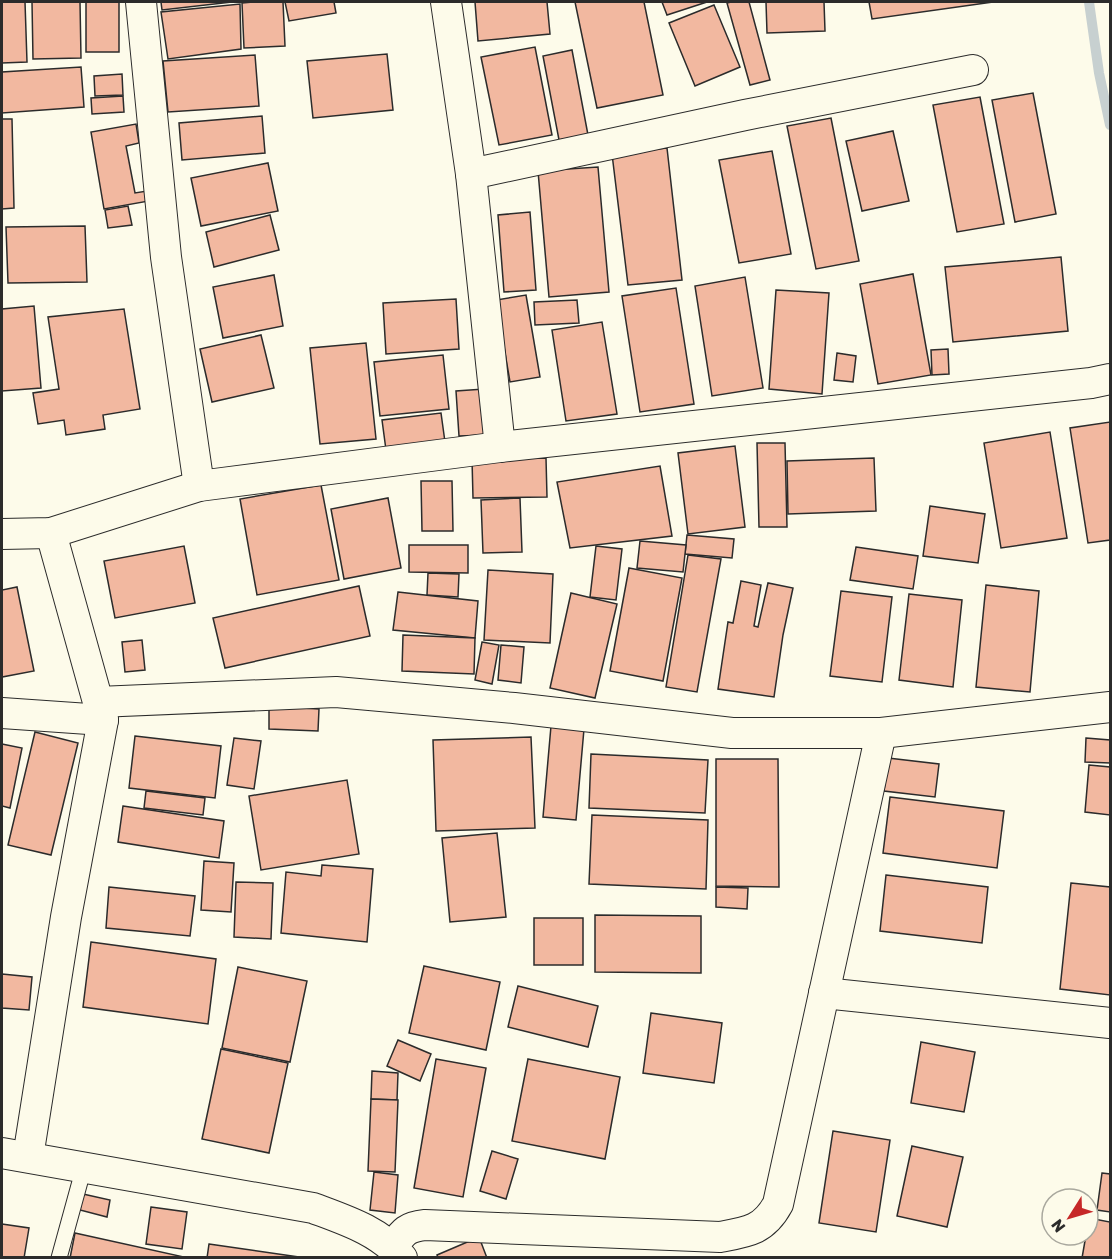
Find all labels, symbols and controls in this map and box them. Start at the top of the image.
north arrow [1040,1187,1100,1247]
text: N [1047,1215,1069,1236]

